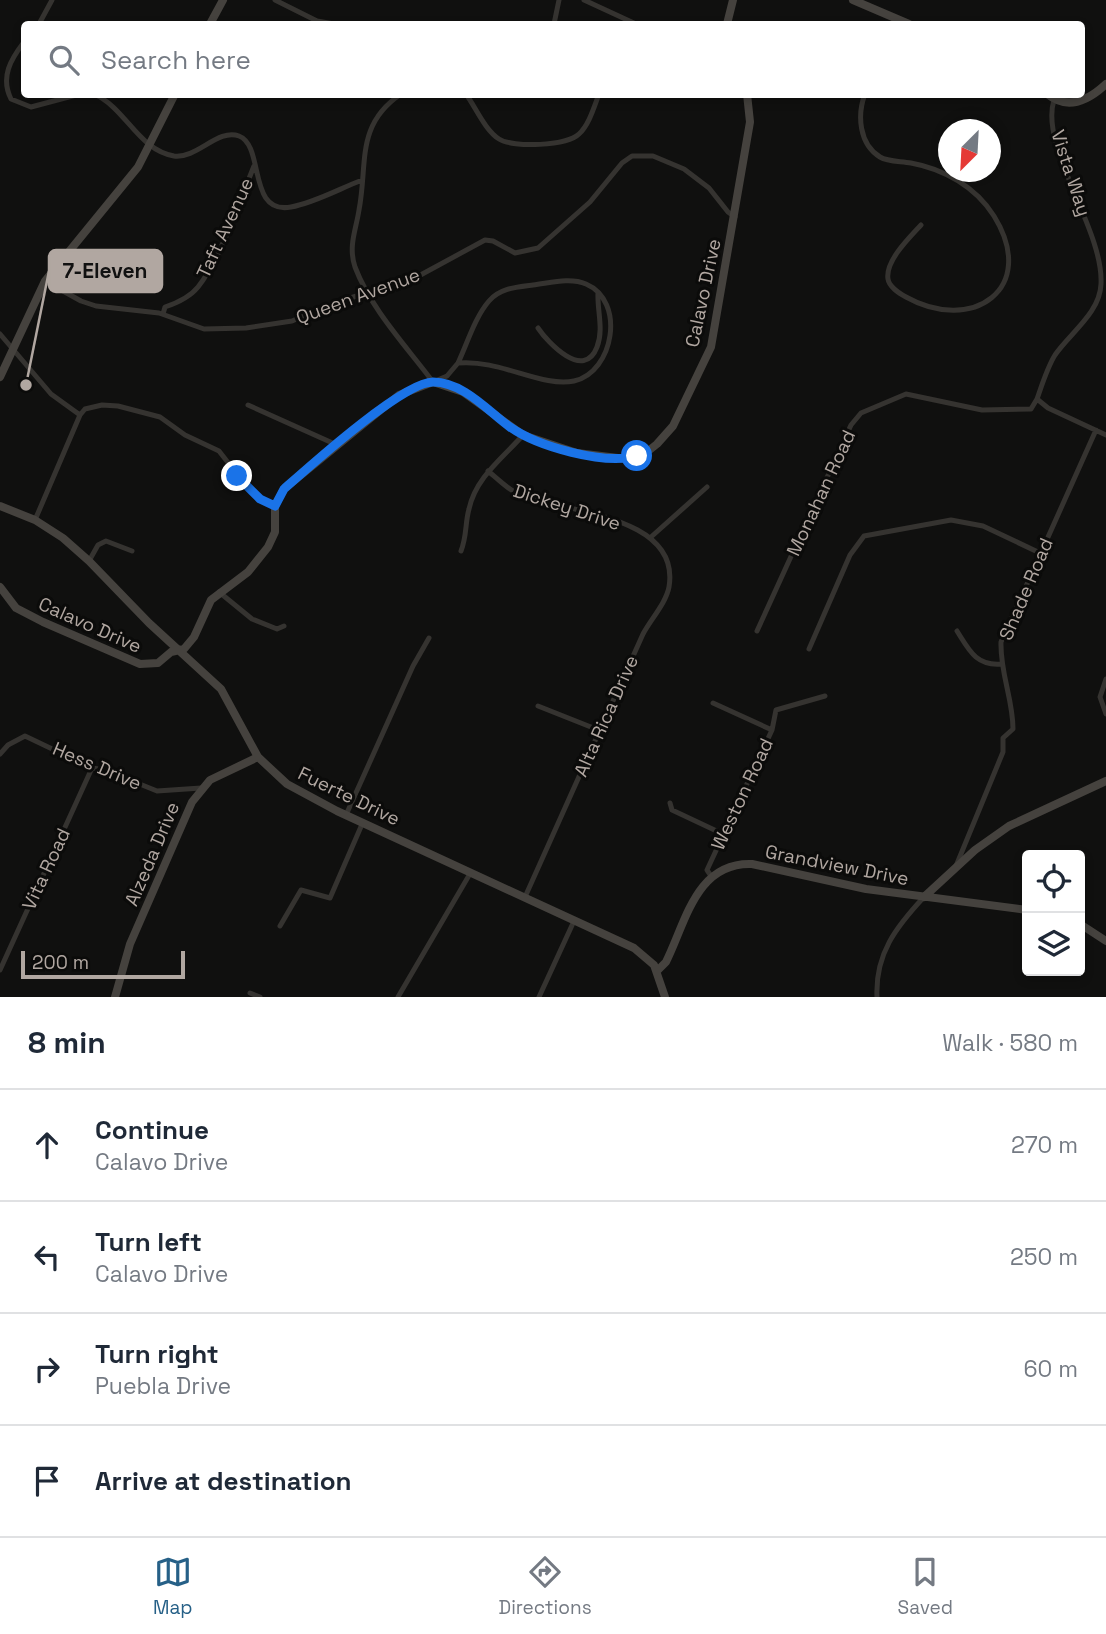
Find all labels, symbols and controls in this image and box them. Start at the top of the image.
search box [21,21,1085,98]
icon: search [45,41,83,79]
text: Search here [101,43,251,77]
north arrow [938,119,1001,182]
street label: Vista Way [1045,127,1097,219]
street label: Taft Avenue [191,174,259,282]
street label: Calavo Drive [679,237,727,349]
callout: 7-Eleven [49,250,162,292]
text: 7-Eleven [62,257,148,284]
street label: Queen Avenue [293,262,423,330]
street label: Monahan Road [781,426,861,560]
route start [621,440,652,471]
route end [221,460,252,491]
street label: Dickey Drive [510,478,624,536]
street label: Shade Road [993,534,1059,644]
street label: Calavo Drive [35,591,145,659]
street label: Alta Rica Drive [568,651,644,781]
street label: Weston Road [705,734,779,854]
street label: Hess Drive [49,736,145,796]
street label: Fuerte Drive [294,761,404,831]
street label: Alzeda Drive [119,798,185,910]
street label: Vita Road [16,824,76,914]
street label: Grandview Drive [763,839,911,891]
map controls [1022,850,1085,976]
button: locate [1022,850,1085,913]
button: layers [1022,913,1085,976]
scale bar [21,948,186,980]
text: 200 m [32,950,89,975]
text: 8 min [28,1023,106,1062]
text: Walk · 580 m [942,1028,1078,1058]
text: Continue [95,1113,209,1147]
icon: ahead [28,1126,66,1164]
text: 270 m [1011,1130,1078,1160]
text: Calavo Drive [95,1147,228,1177]
text: Turn left [95,1225,202,1259]
icon: left [28,1238,66,1276]
text: 250 m [1010,1242,1078,1272]
text: Calavo Drive [95,1259,228,1289]
text: Turn right [95,1337,219,1371]
icon: right [28,1350,66,1388]
text: 60 m [1023,1354,1078,1384]
text: Puebla Drive [95,1371,231,1401]
icon: arrive [28,1462,66,1500]
text: Arrive at destination [95,1464,352,1498]
tab: Map [153,1553,193,1620]
tab: Directions [499,1553,592,1620]
tab: Saved [898,1553,953,1620]

